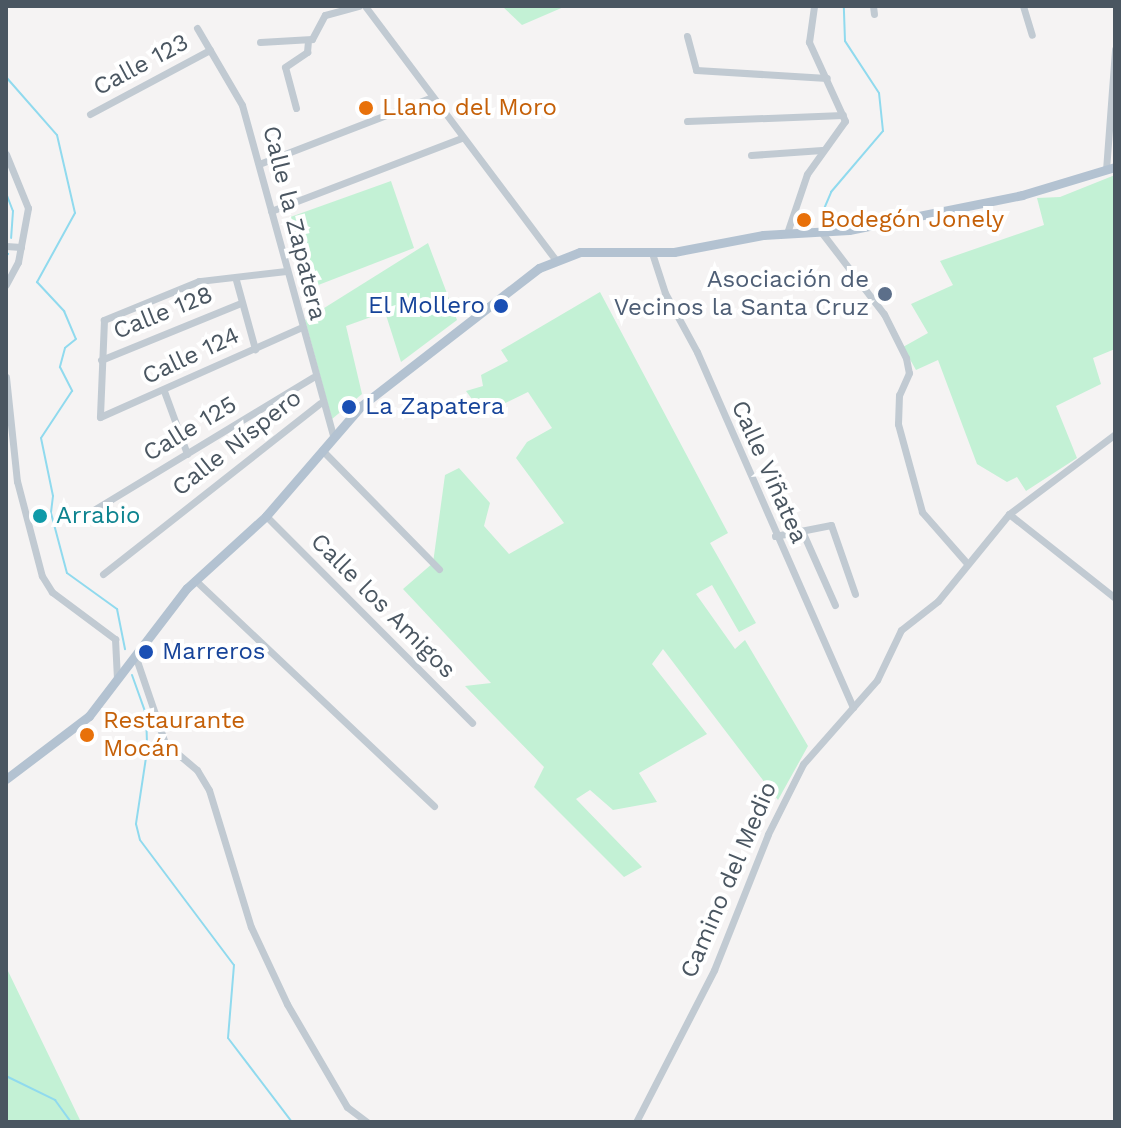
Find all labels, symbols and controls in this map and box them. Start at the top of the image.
street label: Calle 123 [88,28,194,102]
place label: Llano del Moro [382,94,558,122]
marker: Llano del Moro [357,99,375,117]
street label: Calle la Zapatera [256,123,332,323]
place label: Bodegón Jonely [820,206,1005,234]
marker: Bodegón Jonely [795,211,813,229]
place label: Asociación de Vecinos la Santa Cruz [613,266,869,322]
street label: Calle 128 [109,280,217,346]
marker: Asociación de Vecinos la Santa Cruz [876,285,894,303]
place label: El Mollero [367,292,485,320]
marker: El Mollero [492,297,510,315]
street label: Calle 124 [138,321,244,391]
street label: Calle Níspero [167,384,307,502]
street label: Calle 125 [138,390,242,468]
place label: La Zapatera [365,393,505,421]
street label: Calle Viñatea [724,396,814,548]
marker: La Zapatera [340,398,358,416]
place label: Arrabio [56,502,141,530]
marker: Arrabio [31,507,49,525]
street label: Calle los Amigos [304,527,462,685]
place label: Marreros [162,638,265,666]
marker: Marreros [137,643,155,661]
place label: Restaurante Mocán [103,707,245,763]
marker: Restaurante Mocán [78,726,96,744]
street label: Camino del Medio [674,777,784,983]

